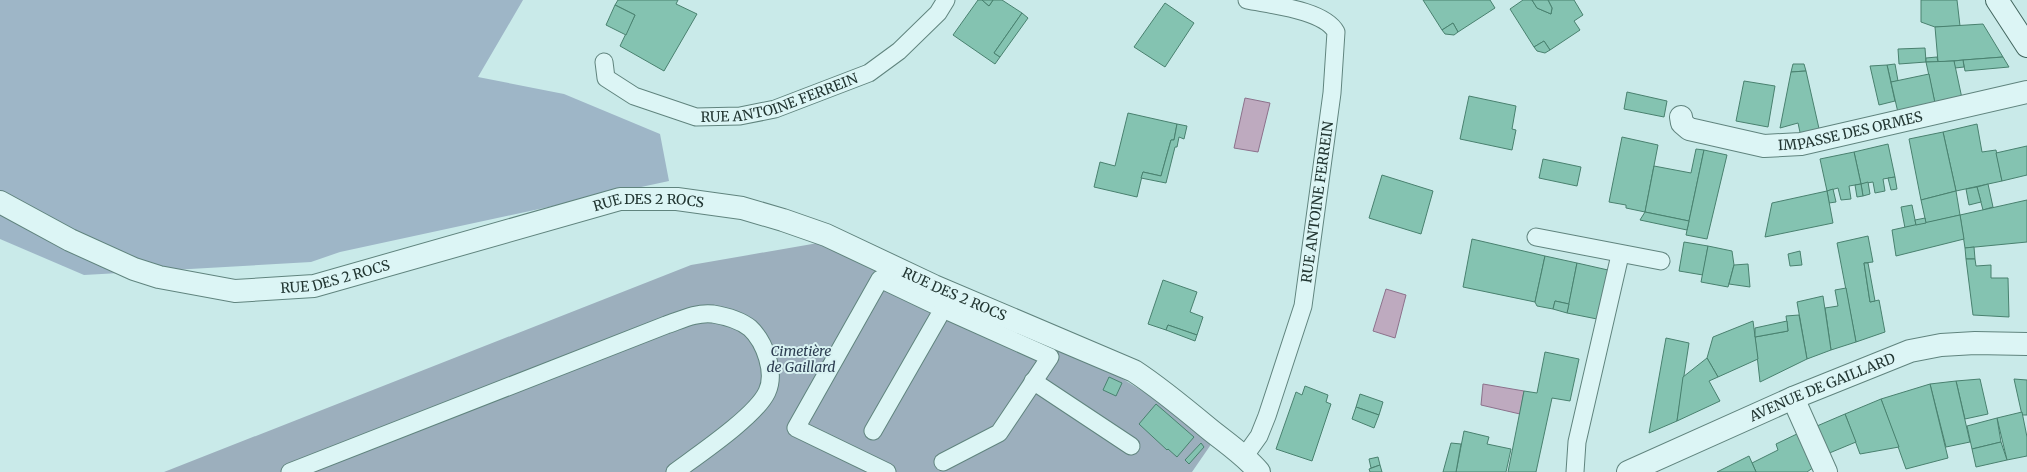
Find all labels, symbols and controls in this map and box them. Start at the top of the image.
street label: RUE ANTOINE FERREIN [700,69,860,126]
street label: IMPASSE DES ORMES [1778,107,1924,154]
street label: RUE ANTOINE FERREIN [1297,120,1337,284]
street label: RUE DES 2 ROCS [591,190,705,215]
street label: RUE DES 2 ROCS [280,256,392,297]
street label: RUE DES 2 ROCS [899,263,1009,325]
park label: Cimetière de Gaillard [766,342,836,376]
street label: AVENUE DE GAILLARD [1746,349,1898,426]

